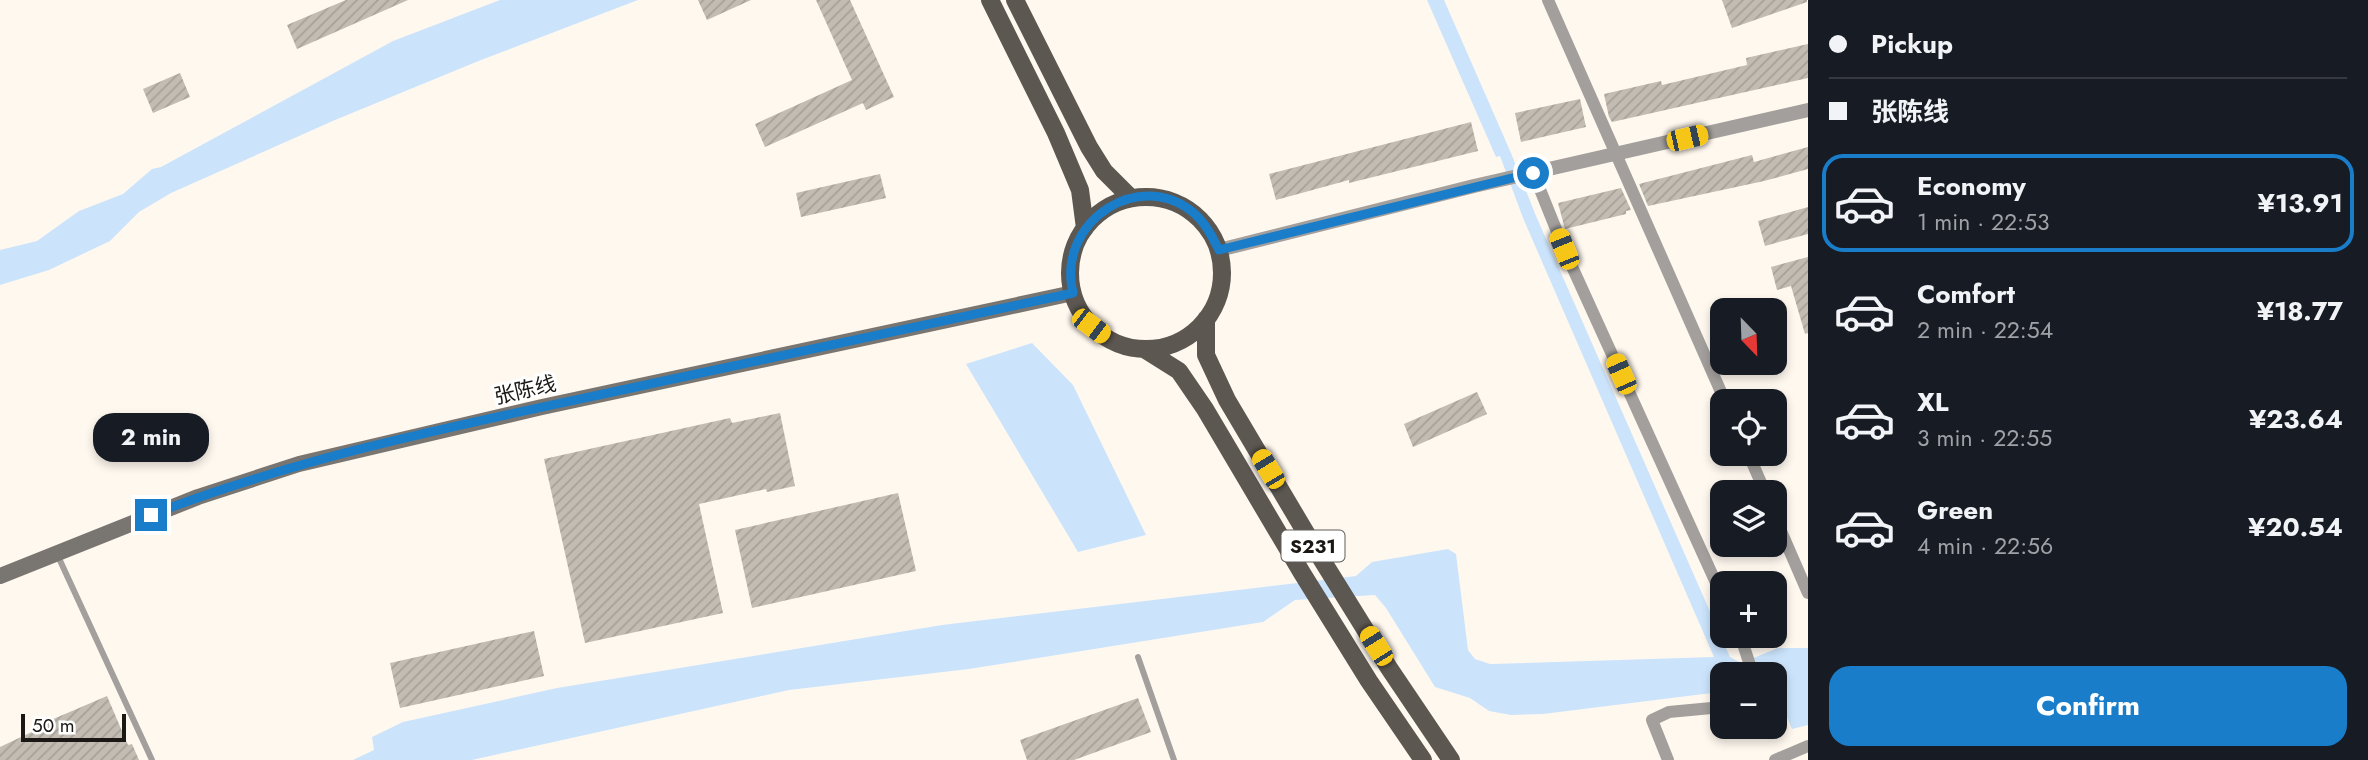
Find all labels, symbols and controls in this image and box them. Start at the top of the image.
text: Pickup [1871,25,1953,63]
text: 张陈线 [1871,93,1949,131]
car [1665,123,1710,153]
route start [1517,157,1549,189]
text: Economy [1917,167,2026,205]
icon: car [1833,172,1896,235]
text: ¥13.91 [2258,184,2343,222]
text: 1 min · 22:53 [1917,205,2050,239]
car [1547,226,1582,272]
text: Comfort [1917,275,2015,313]
icon: car [1833,280,1896,343]
text: ¥18.77 [2257,292,2343,330]
north arrow [1710,298,1787,374]
map controls [1710,298,1787,739]
car [1068,305,1115,347]
text: 2 min · 22:54 [1917,313,2053,347]
car [1603,351,1640,397]
street label: 张陈线 [491,368,559,412]
text: XL [1917,383,1949,421]
icon: car [1833,388,1896,451]
button: locate [1710,389,1787,466]
text: ¥23.64 [2249,400,2343,438]
callout: 2 min [93,414,209,462]
text: 2 min [121,420,181,454]
text: 3 min · 22:55 [1917,421,2052,455]
car [1249,446,1288,492]
button: layers [1710,480,1787,557]
text: Green [1917,491,1993,529]
icon: car [1833,496,1896,559]
route end [135,499,167,531]
text: ¥20.54 [2248,508,2343,546]
text: 4 min · 22:56 [1917,529,2053,563]
road number: S231 [1282,530,1344,562]
button: + [1710,571,1787,648]
car [1356,623,1397,669]
button: − [1710,662,1787,739]
button: Confirm [1829,666,2347,746]
scale bar [21,711,126,743]
text: 50 m [32,712,75,739]

